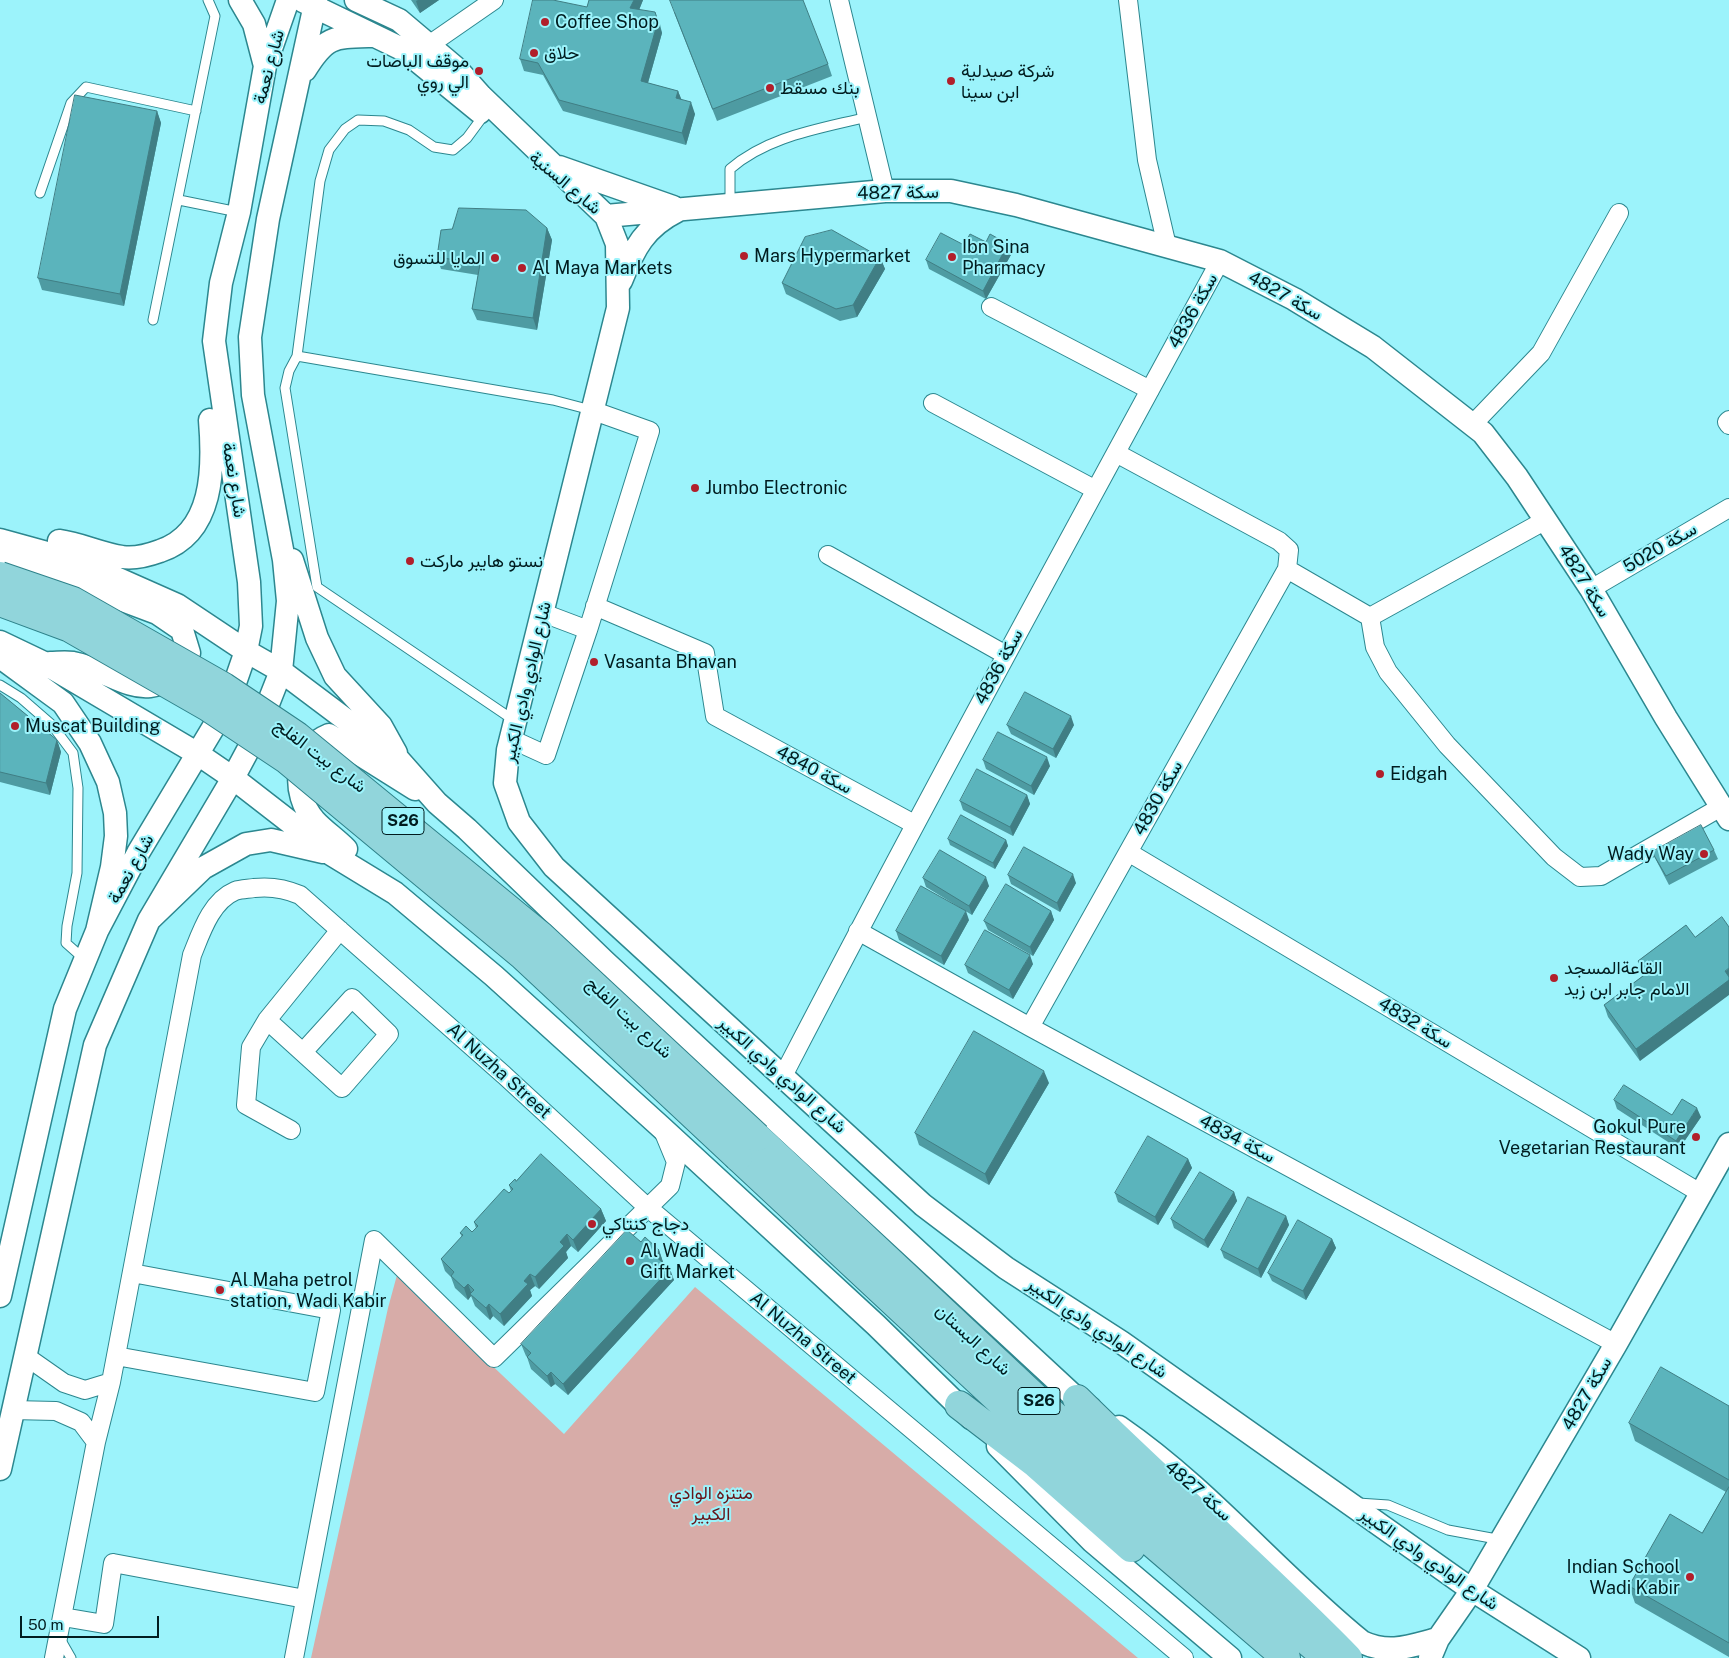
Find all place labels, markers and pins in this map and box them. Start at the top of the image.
place label: Coffee Shop [555,11,659,33]
marker: Coffee Shop [539,16,551,28]
place label: حلاق [544,42,579,64]
marker: حلاق [528,47,540,59]
place label: موقف الباصات الي روي [366,50,469,92]
place label: شركة صيدلية ابن سينا [961,60,1054,102]
marker: موقف الباصات الي روي [473,65,485,77]
marker: شركة صيدلية ابن سينا [945,75,957,87]
place label: بنك مسقط [780,77,860,99]
marker: بنك مسقط [764,82,776,94]
place label: Ibn Sina Pharmacy [962,236,1046,278]
place label: Mars Hypermarket [754,245,911,267]
place label: المايا للتسوق [393,247,485,269]
marker: Mars Hypermarket [738,250,750,262]
marker: Ibn Sina Pharmacy [946,251,958,263]
marker: المايا للتسوق [489,252,501,264]
place label: Al Maya Markets [532,257,672,279]
marker: Al Maya Markets [516,262,528,274]
place label: Jumbo Electronic [705,477,848,499]
marker: Jumbo Electronic [689,482,701,494]
place label: نستو هايبر ماركت [420,550,543,572]
marker: نستو هايبر ماركت [404,555,416,567]
place label: Vasanta Bhavan [604,651,737,673]
marker: Vasanta Bhavan [588,656,600,668]
place label: Muscat Building [25,715,160,737]
marker: Muscat Building [9,720,21,732]
place label: Eidgah [1390,763,1447,785]
marker: Eidgah [1374,768,1386,780]
place label: Wady Way [1607,843,1694,865]
marker: Wady Way [1698,848,1710,860]
place label: القاعةالمسجد الامام جابر ابن زيد [1564,957,1689,1000]
marker: القاعةالمسجد الامام جابر ابن زيد [1548,972,1560,984]
place label: Gokul Pure Vegetarian Restaurant [1499,1116,1686,1158]
marker: Gokul Pure Vegetarian Restaurant [1690,1131,1702,1143]
place label: دجاج كنتاكي [602,1213,689,1235]
marker: دجاج كنتاكي [586,1218,598,1230]
place label: Al Wadi Gift Market [640,1240,735,1282]
marker: Al Wadi Gift Market [624,1255,636,1267]
place label: Al Maha petrol station, Wadi Kabir [230,1269,387,1312]
marker: Al Maha petrol station, Wadi Kabir [214,1284,226,1296]
place label: Indian School Wadi Kabir [1567,1556,1680,1598]
marker: Indian School Wadi Kabir [1684,1571,1696,1583]

